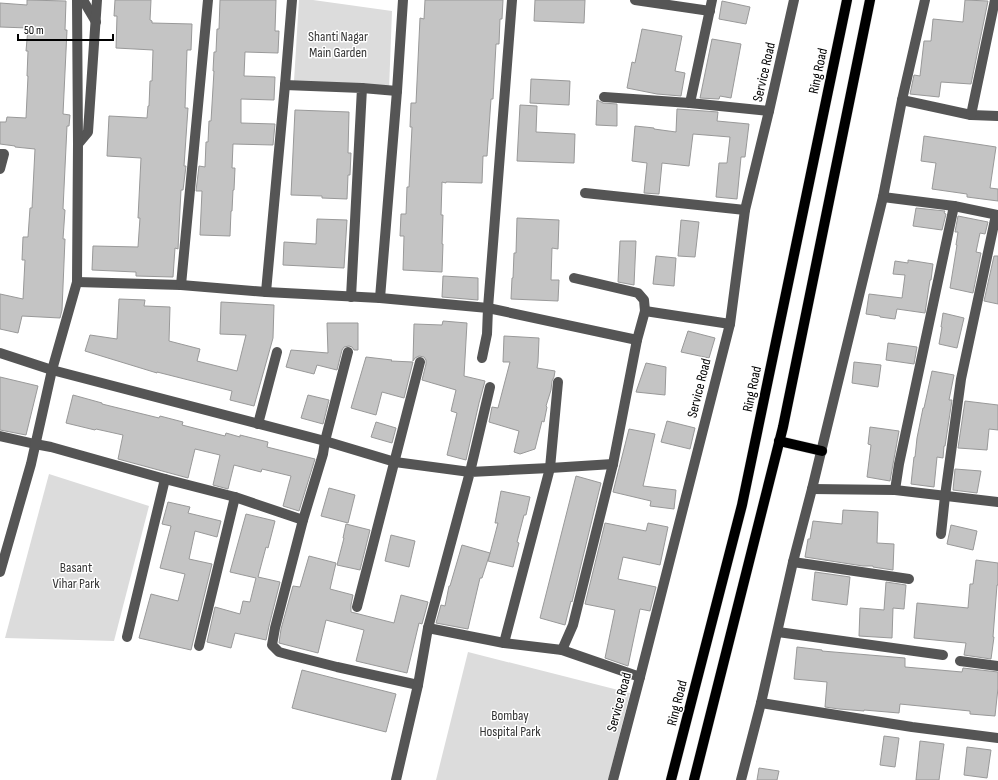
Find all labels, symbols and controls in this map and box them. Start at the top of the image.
scale bar [18,16,113,42]
text: 50 m [24,23,44,38]
park label: Shanti Nagar Main Garden [308,28,368,61]
street label: Service Road [749,40,779,103]
street label: Ring Road [805,46,831,95]
street label: Service Road [683,356,715,419]
street label: Ring Road [739,364,765,413]
park label: Basant Vihar Park [52,559,100,592]
street label: Service Road [603,670,635,733]
street label: Ring Road [663,678,691,727]
park label: Bombay Hospital Park [479,707,541,740]

